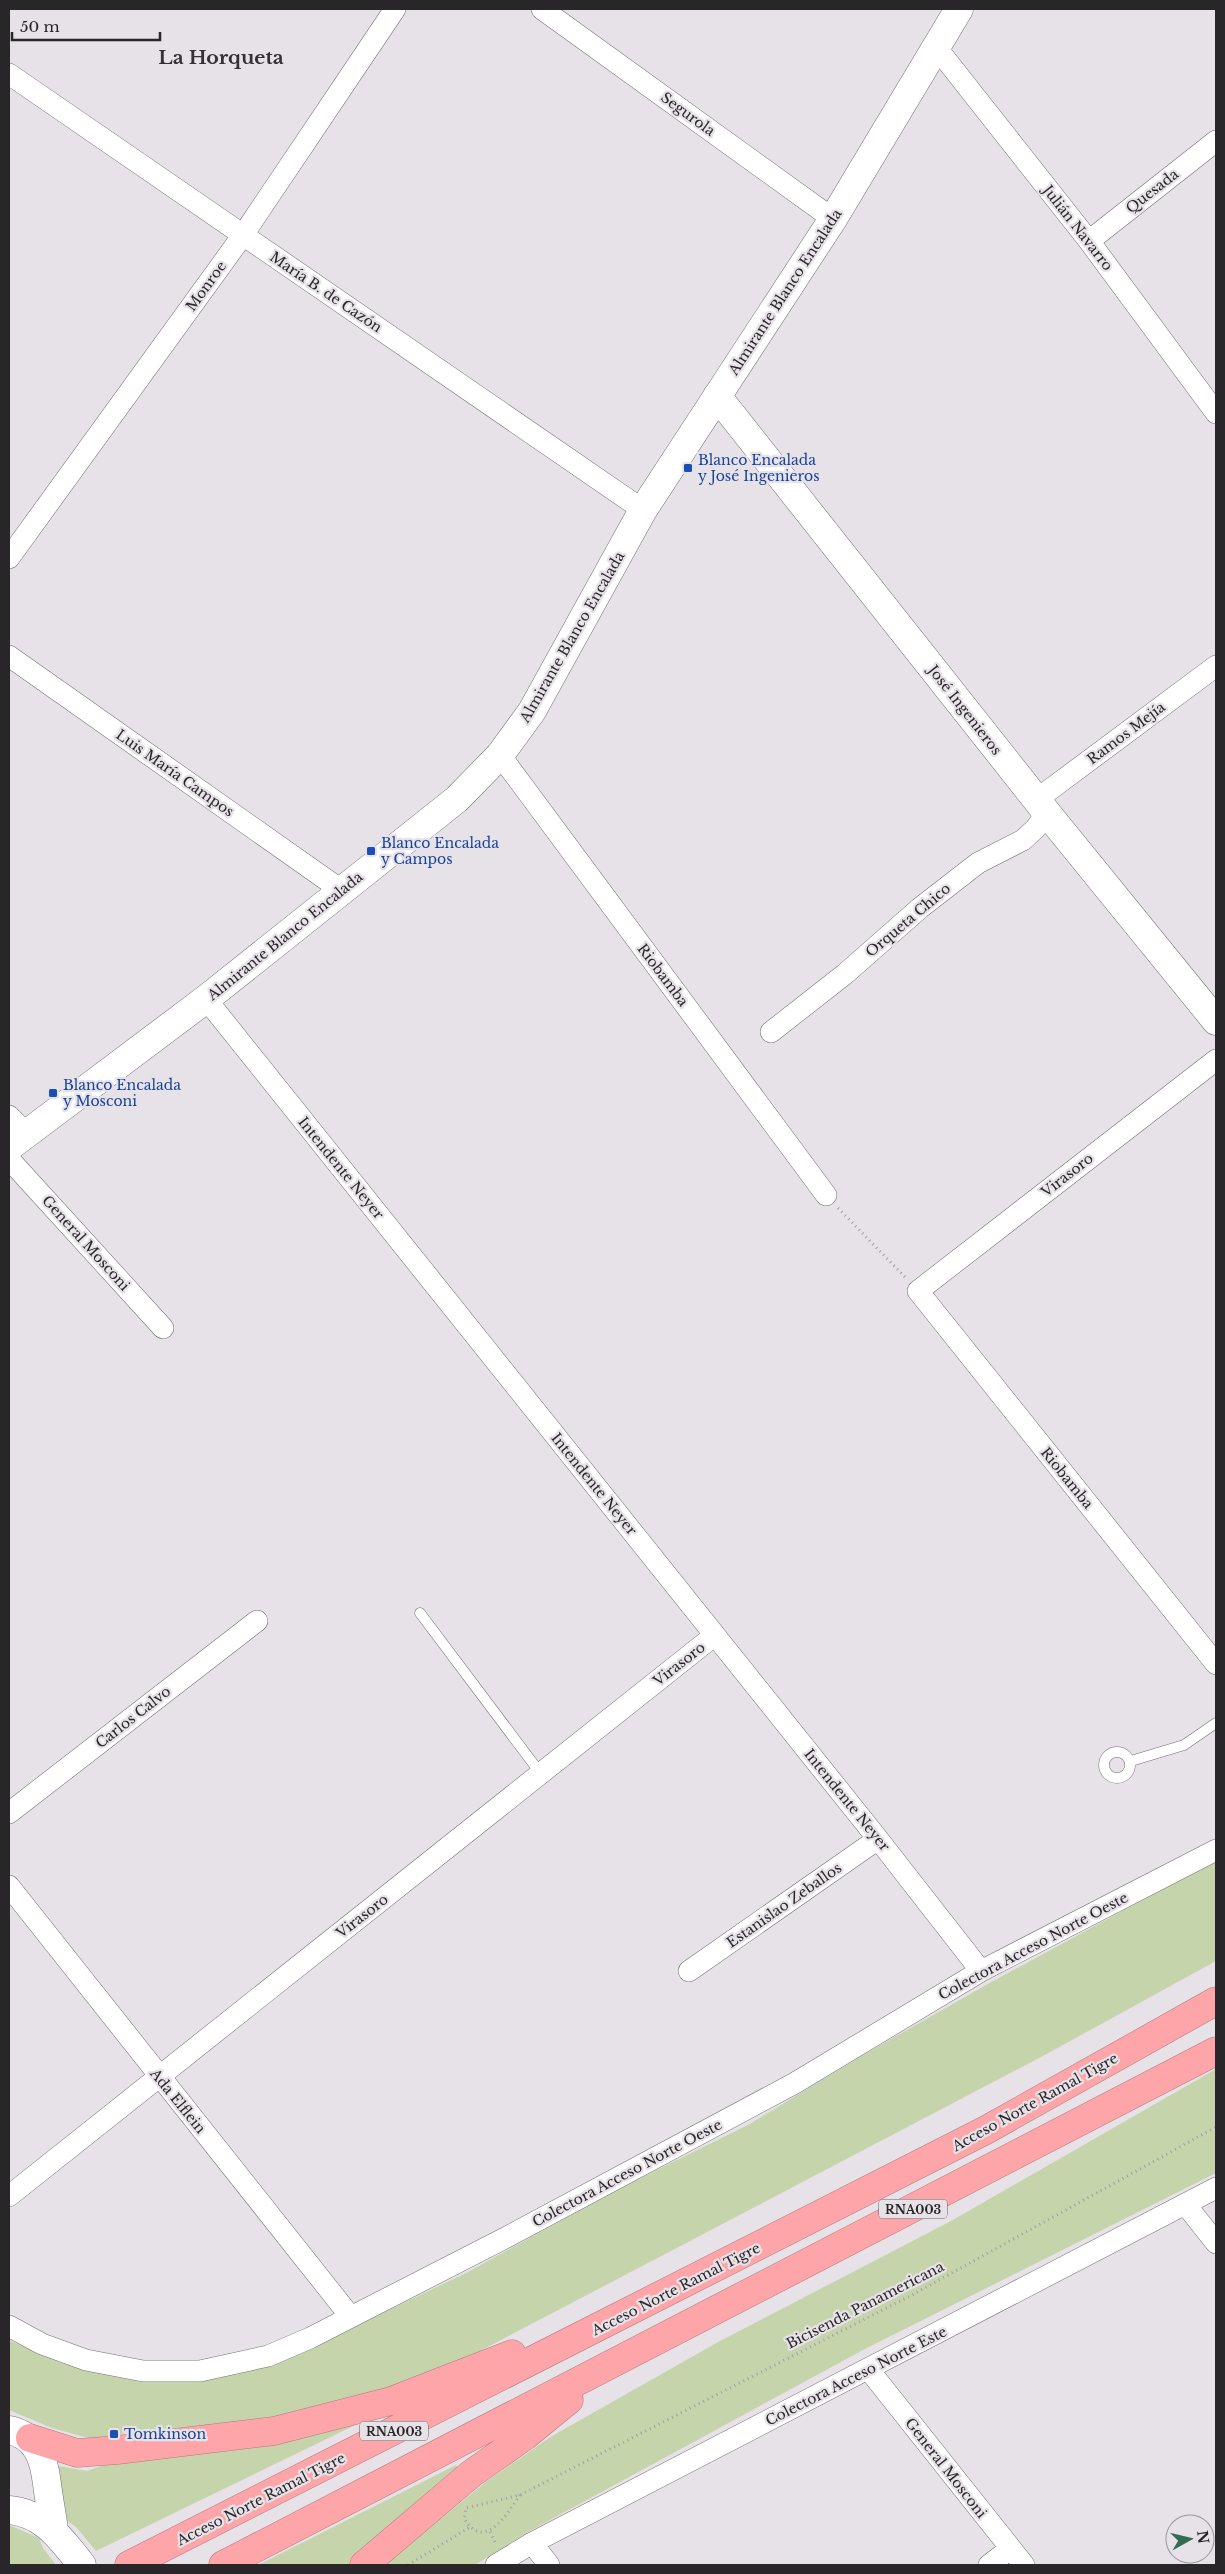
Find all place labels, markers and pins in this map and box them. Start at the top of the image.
place label: Blanco Encalada y José Ingenieros [698,451,820,485]
marker: Blanco Encalada y José Ingenieros [682,462,694,474]
place label: Blanco Encalada y Campos [381,834,499,868]
marker: Blanco Encalada y Campos [365,845,377,857]
place label: Blanco Encalada y Mosconi [63,1076,181,1110]
marker: Blanco Encalada y Mosconi [47,1087,59,1099]
place label: Tomkinson [124,2425,206,2443]
marker: Tomkinson [108,2428,120,2440]

